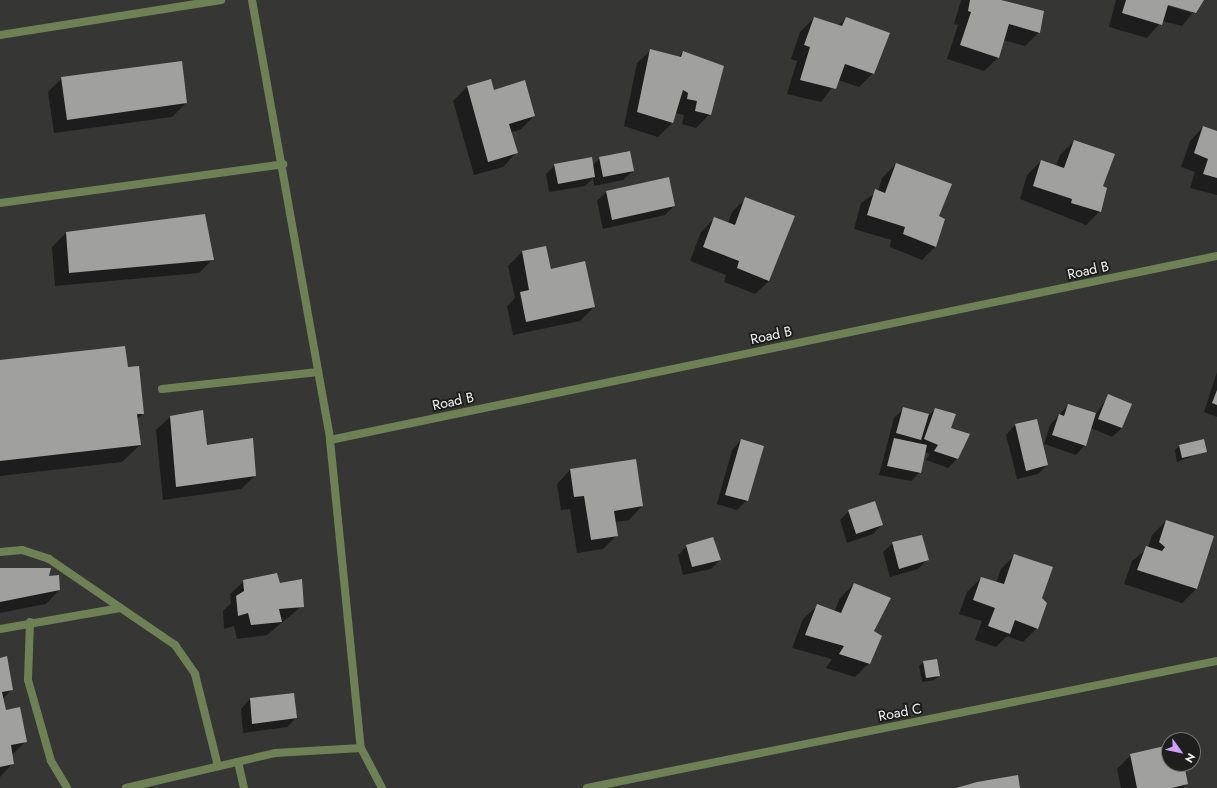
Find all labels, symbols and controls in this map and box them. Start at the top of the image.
street label: Road B [1066,257,1110,283]
street label: Road B [749,322,793,348]
street label: Road B [431,388,475,414]
street label: Road C [877,700,923,724]
north arrow [1161,732,1201,772]
text: N [1181,750,1199,766]

